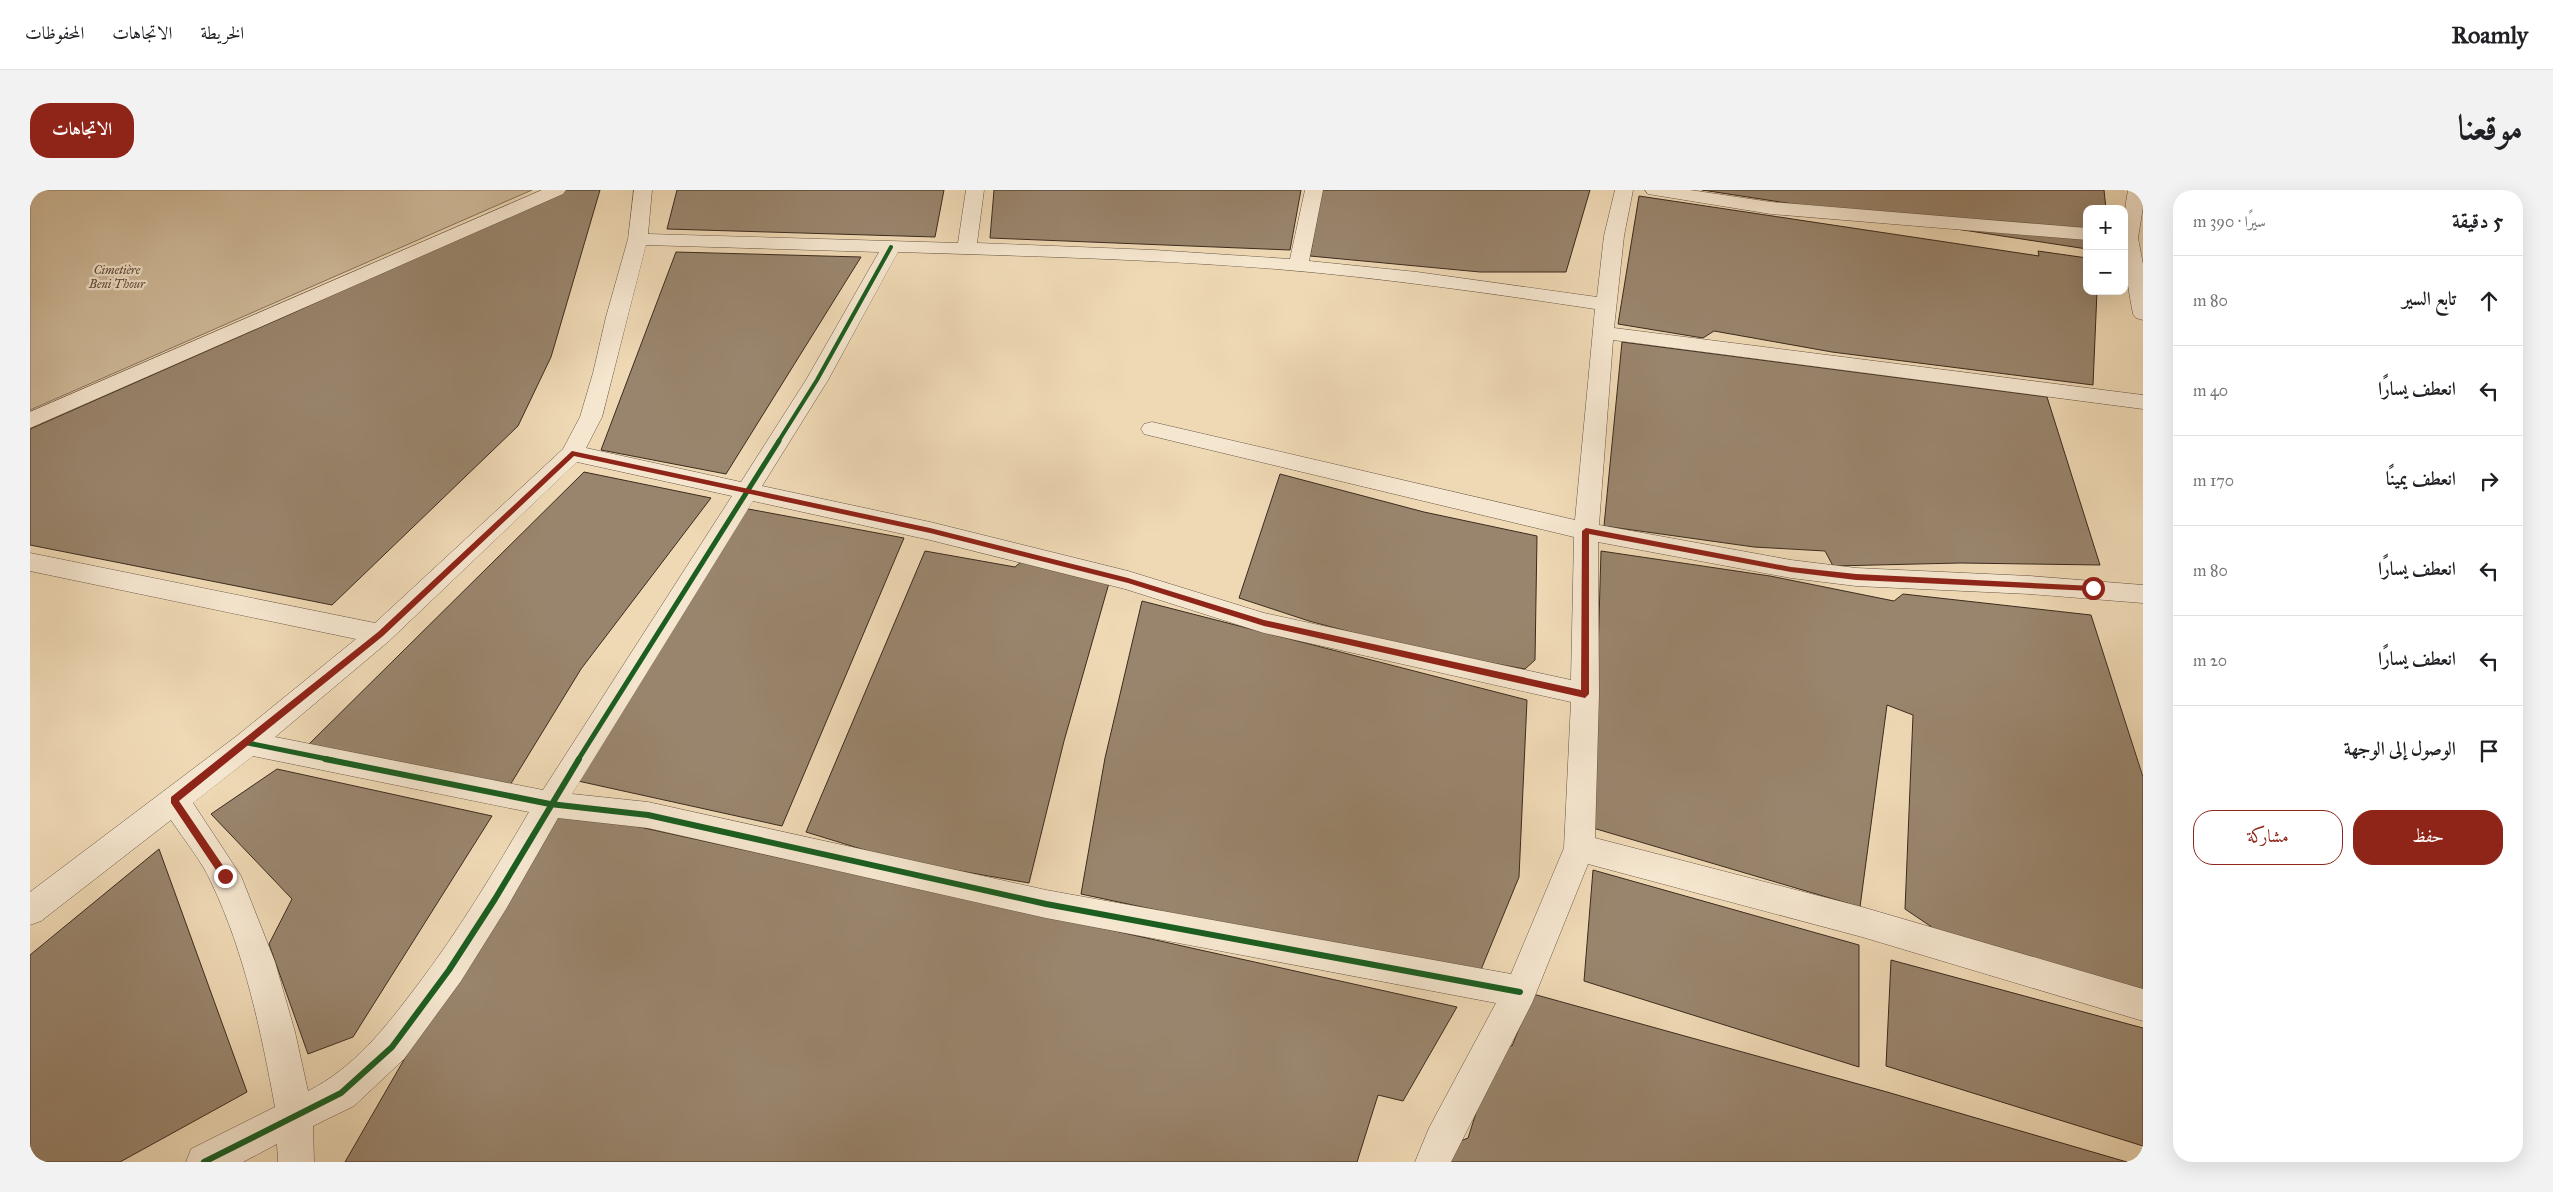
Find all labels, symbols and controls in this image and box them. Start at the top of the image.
text: Roamly [2451,20,2528,50]
text: المحفوظات [25,22,84,44]
text: الاتجاهات [112,22,172,44]
text: الخريطة [200,22,244,44]
button: الاتجاهات [30,103,134,158]
text: موقعنا [2458,106,2523,149]
map controls [2083,205,2128,295]
button: + [2083,205,2128,250]
text: 5 دقيقة [2452,208,2503,234]
text: سيرًا · 390 m [2193,212,2266,231]
button: − [2083,250,2128,295]
park label: Cimetière Beni Thour [88,263,146,291]
text: تابع السير [2402,287,2456,310]
icon: ahead [2475,287,2503,315]
text: 80 m [2193,291,2228,310]
text: انعطف يسارًا [2378,377,2456,400]
icon: left [2475,377,2503,405]
text: 40 m [2193,381,2228,400]
text: انعطف يمينًا [2386,467,2456,490]
icon: right [2475,467,2503,495]
text: 170 m [2193,471,2234,490]
text: انعطف يسارًا [2378,557,2456,580]
icon: left [2475,557,2503,585]
text: 80 m [2193,561,2228,580]
route start [2082,577,2105,600]
text: انعطف يسارًا [2378,647,2456,670]
icon: left [2475,647,2503,675]
text: 20 m [2193,651,2227,670]
text: الوصول إلى الوجهة [2344,737,2456,760]
icon: arrive [2475,737,2503,765]
button: مشاركة [2193,810,2343,865]
button: حفظ [2353,810,2503,865]
route end [214,865,237,888]

